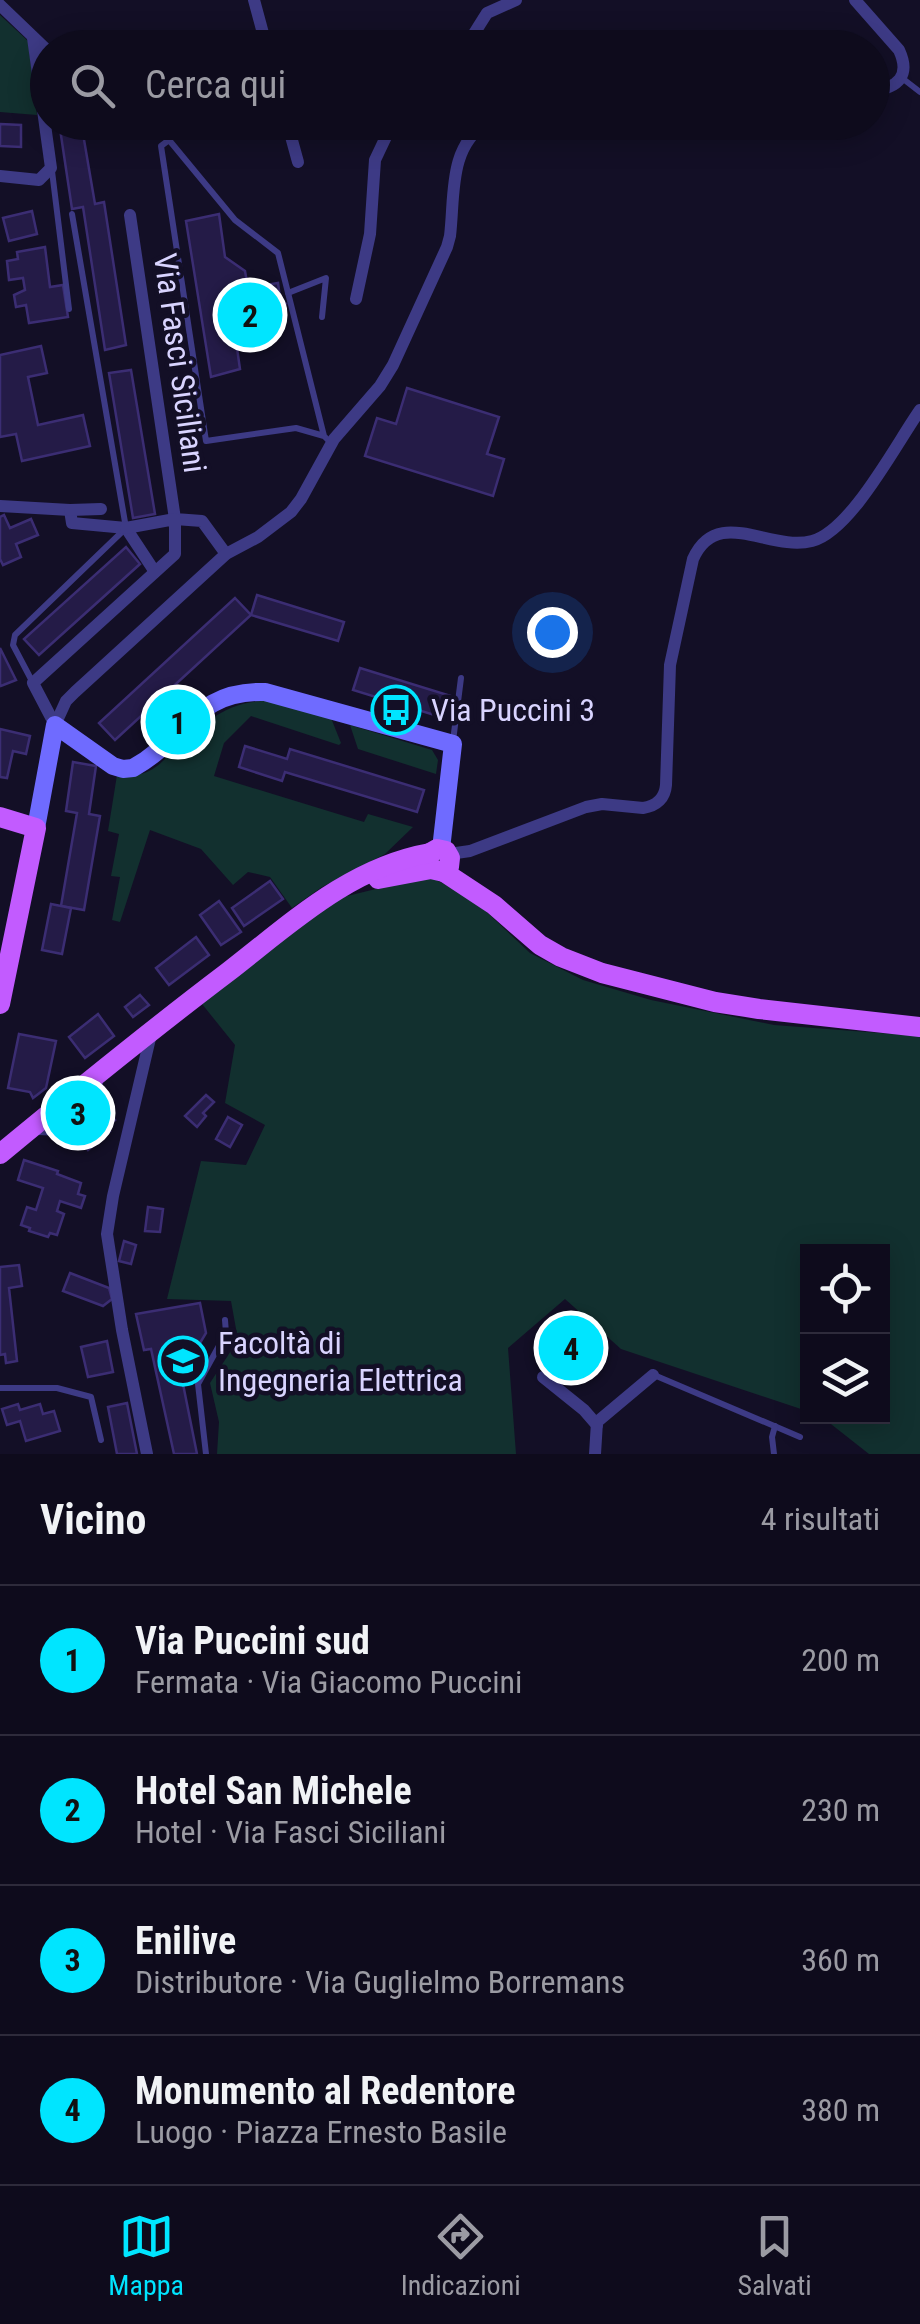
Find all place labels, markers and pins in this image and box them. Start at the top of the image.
pin: 2 [218,278,282,352]
pin: 1 [146,684,210,760]
bus stop icon: Via Puccini 3 [370,684,422,736]
place label: Via Puccini 3 [431,691,595,729]
pin: 3 [46,1076,110,1150]
pin: 4 [538,1310,604,1386]
place label: Facoltà di Ingegneria Elettrica [218,1324,463,1399]
school or university icon: Facoltà di Ingegneria Elettrica [157,1335,209,1387]

